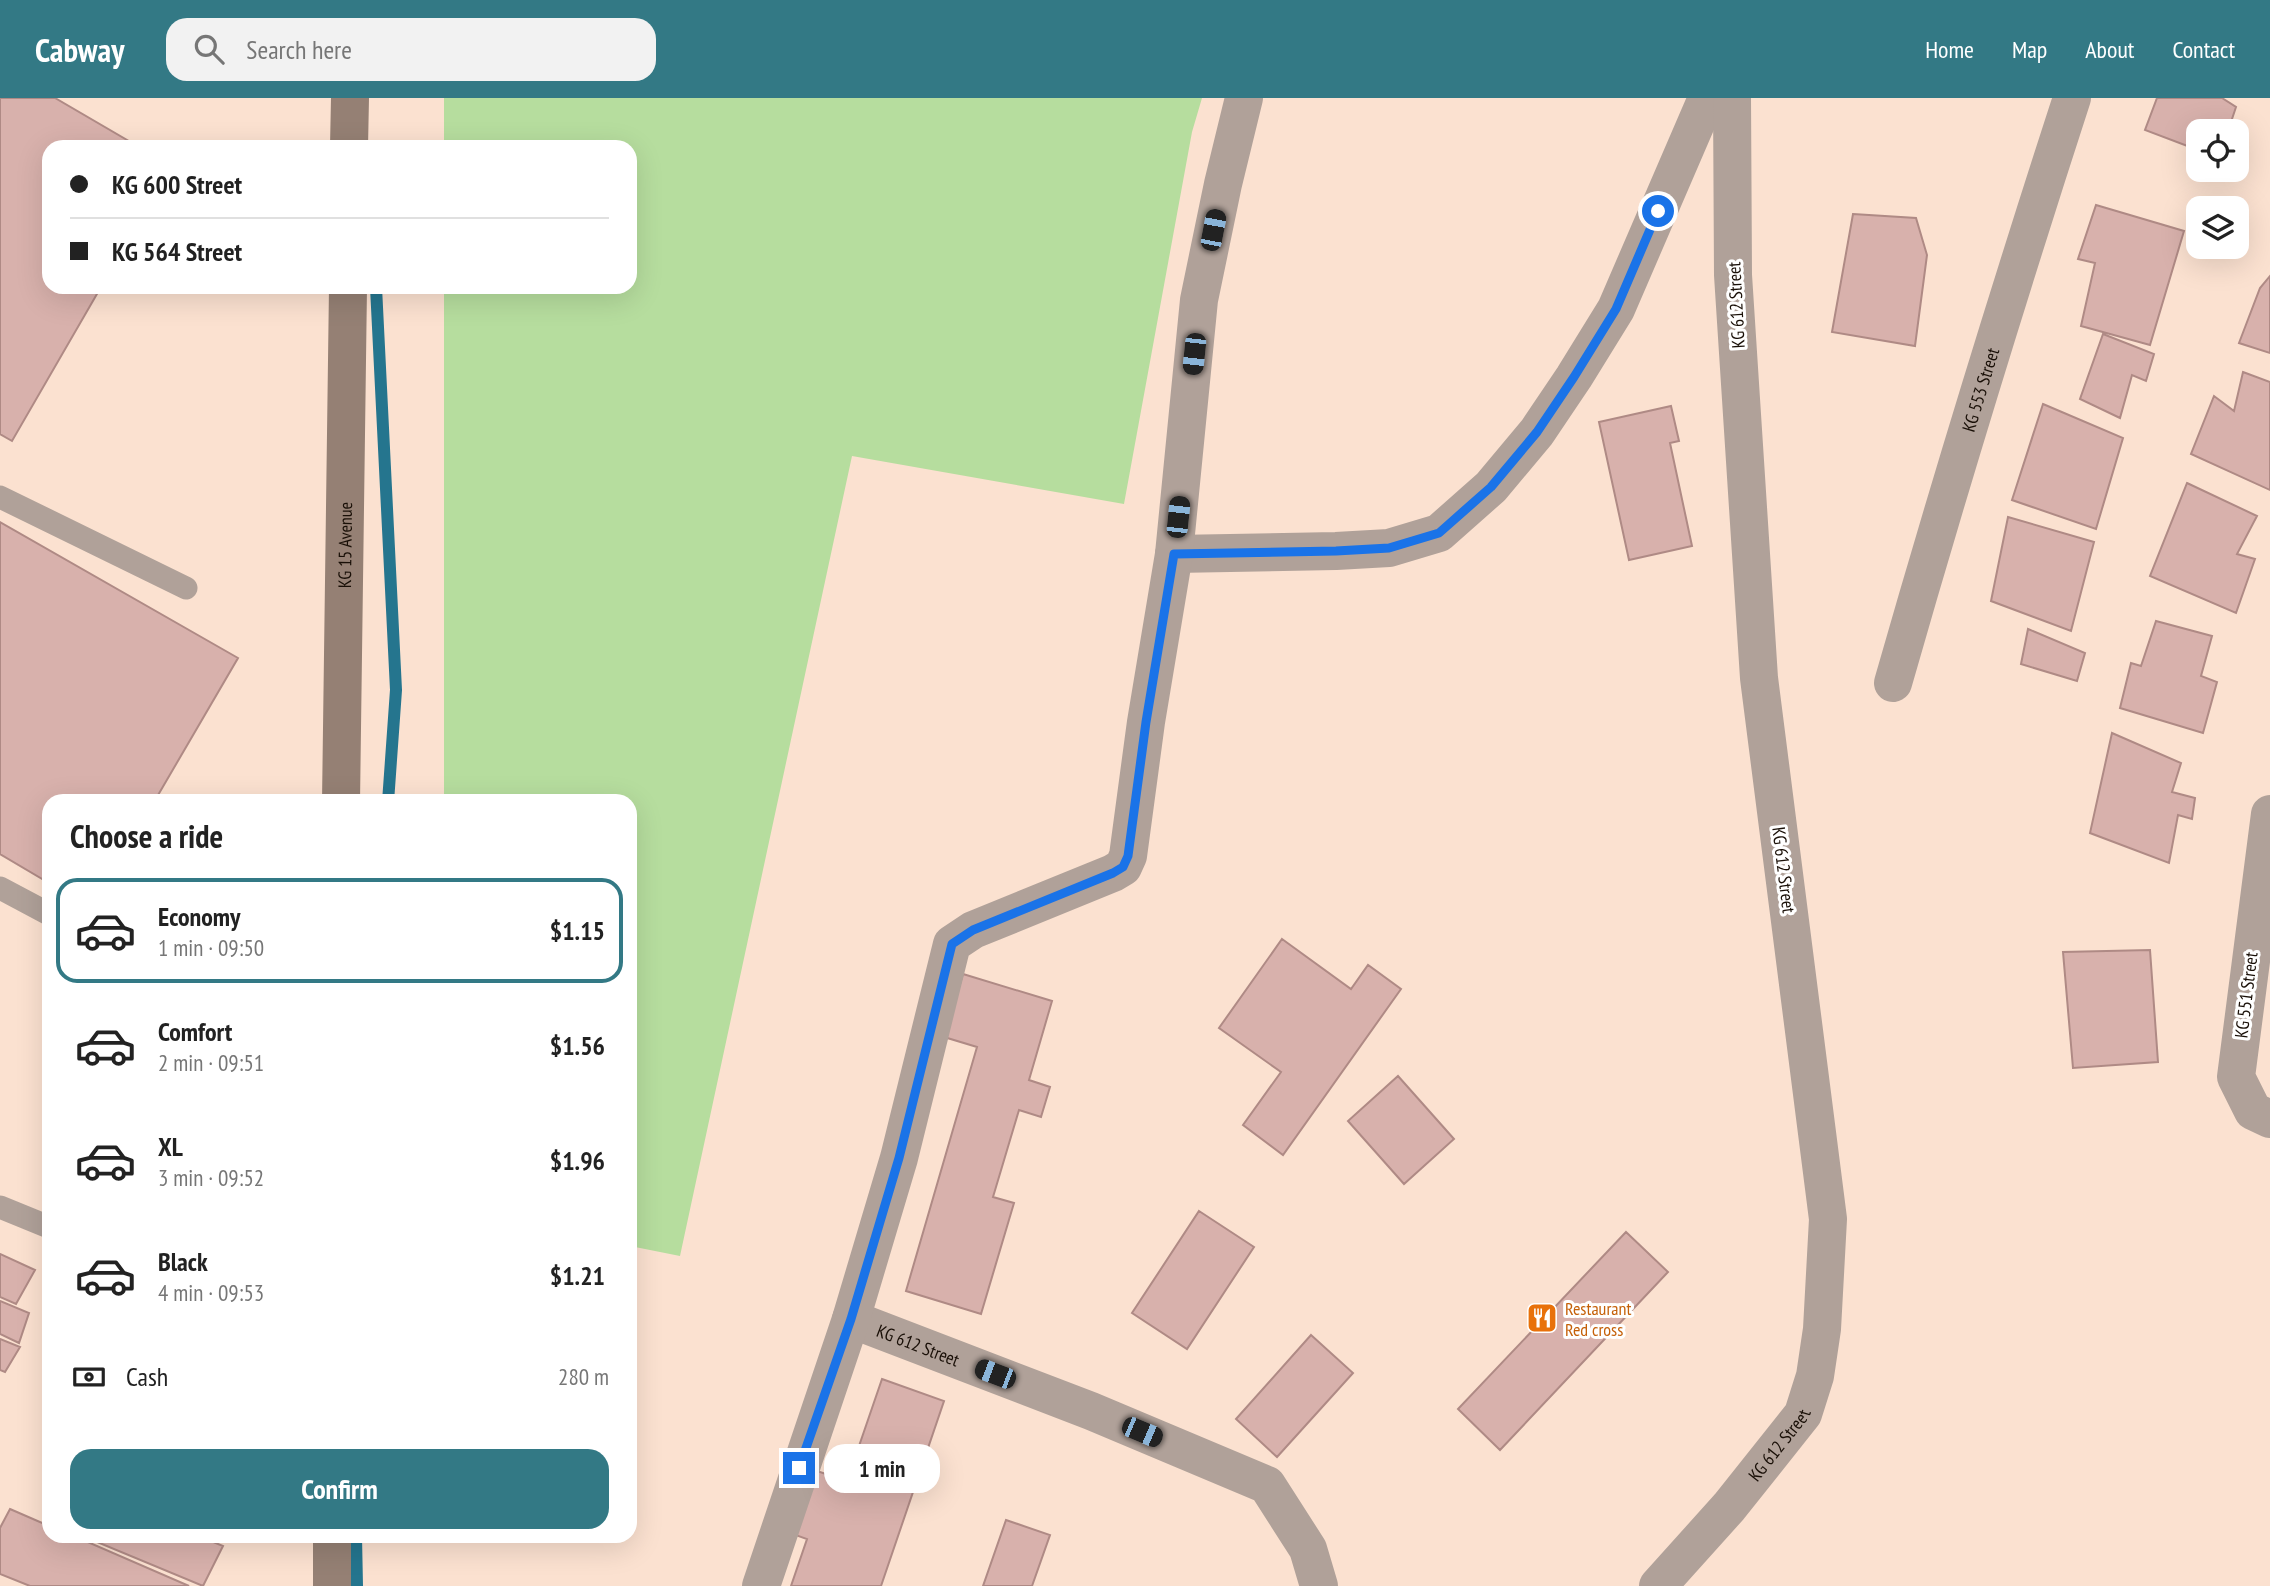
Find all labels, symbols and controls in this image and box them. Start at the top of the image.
search box [166,18,656,81]
text: Cabway [35,28,124,71]
icon: search [190,30,228,68]
text: Search here [246,33,352,66]
text: Home [1925,34,1974,65]
text: Map [2012,34,2047,65]
text: About [2085,34,2134,65]
text: Contact [2172,34,2235,65]
map controls [2186,119,2249,259]
button: locate [2186,119,2249,182]
text: KG 600 Street [112,168,242,201]
route start [1642,195,1674,227]
button: layers [2186,196,2249,259]
car [1199,207,1228,253]
text: KG 564 Street [112,235,242,268]
street label: KG 612 Street [1722,261,1750,349]
car [1182,332,1207,376]
street label: KG 553 Street [1956,345,2004,434]
car [1166,495,1191,539]
street label: KG 15 Avenue [332,502,357,588]
text: Choose a ride [70,815,223,857]
street label: KG 612 Street [1767,826,1801,914]
icon: car [74,899,137,962]
text: Economy [158,900,240,933]
text: $1.15 [550,914,605,947]
text: 1 min · 09:50 [158,933,264,962]
street label: KG 551 Street [2229,951,2263,1039]
icon: car [74,1014,137,1077]
text: Comfort [158,1015,232,1048]
text: $1.56 [550,1029,605,1062]
text: 2 min · 09:51 [158,1048,264,1077]
icon: car [74,1129,137,1192]
text: XL [158,1130,183,1163]
text: $1.96 [550,1144,605,1177]
text: 3 min · 09:52 [158,1163,264,1192]
icon: car [74,1244,137,1307]
text: Black [158,1245,208,1278]
text: $1.21 [550,1259,605,1292]
text: 4 min · 09:53 [158,1278,264,1307]
place label: Restaurant Red cross [1565,1297,1631,1341]
restaurant icon: Restaurant Red cross [1525,1301,1559,1335]
street label: KG 612 Street [874,1319,963,1371]
car [972,1357,1019,1391]
icon: cash [70,1358,108,1396]
text: Cash [126,1360,168,1393]
text: 280 m [558,1362,609,1391]
street label: KG 612 Street [1743,1406,1815,1486]
car [1119,1414,1166,1450]
callout: 1 min [824,1444,939,1492]
button: Confirm [70,1449,609,1529]
route end [783,1452,815,1484]
text: 1 min [859,1454,905,1483]

